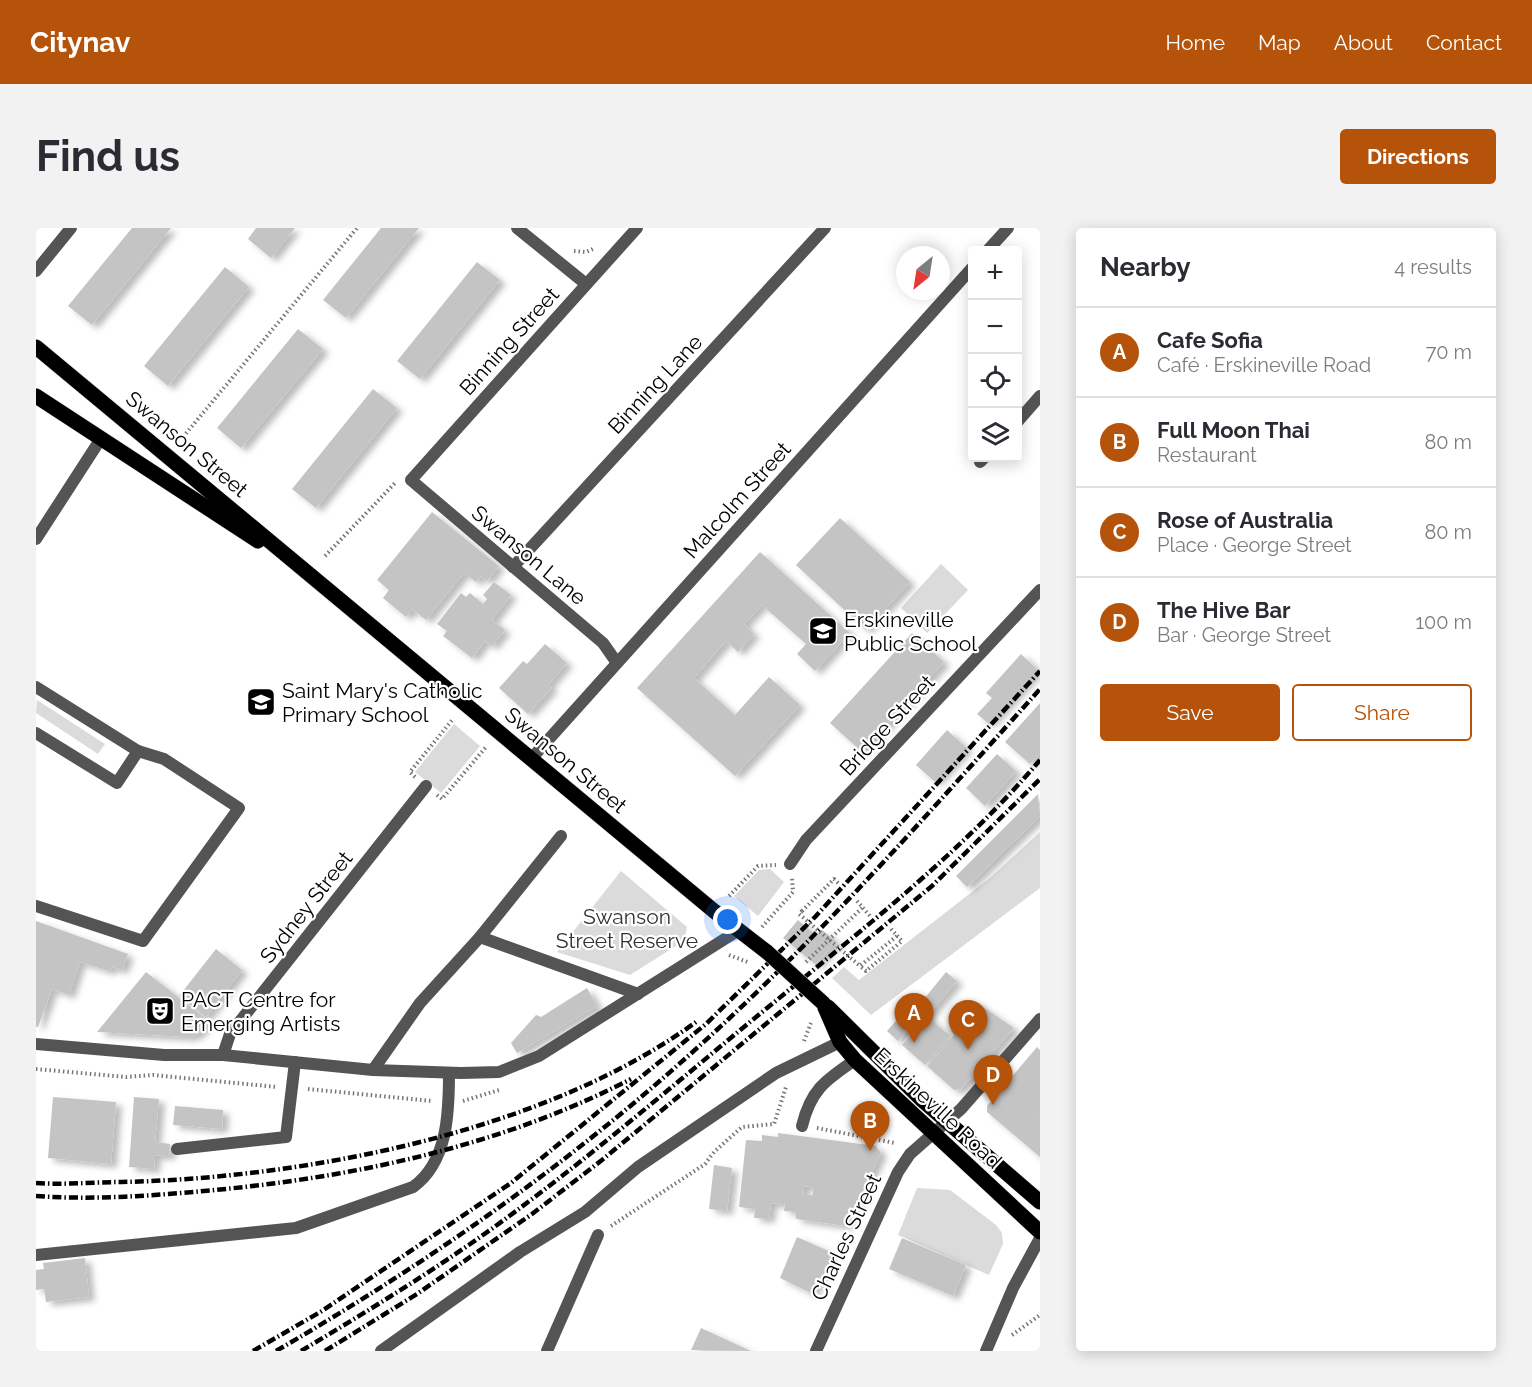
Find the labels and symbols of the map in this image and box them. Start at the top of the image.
north arrow [896,246,950,300]
street label: Binning Street [454,282,564,400]
street label: Binning Lane [603,329,707,439]
street label: Swanson Street [121,386,253,502]
street label: Malcolm Street [678,437,796,563]
street label: Swanson Lane [467,500,591,610]
place label: Erskineville Public School [844,607,977,656]
school or university icon: Erskineville Public School [807,615,839,647]
street label: Bridge Street [834,670,940,780]
place label: Saint Mary's Catholic Primary School [282,678,483,727]
school or university icon: Saint Mary's Catholic Primary School [245,686,277,718]
street label: Swanson Street [500,702,632,818]
street label: Sydney Street [255,846,357,968]
park label: Swanson Street Reserve [556,904,698,953]
your location [713,905,742,934]
place label: PACT Centre for Emerging Artists [181,987,340,1036]
pin: A [894,994,934,1043]
theatre icon: PACT Centre for Emerging Artists [144,995,176,1027]
pin: C [948,1000,988,1050]
street label: Erskineville Road [869,1042,1007,1174]
pin: D [974,1056,1012,1105]
pin: B [850,1102,890,1151]
street label: Charles Street [806,1170,886,1304]

